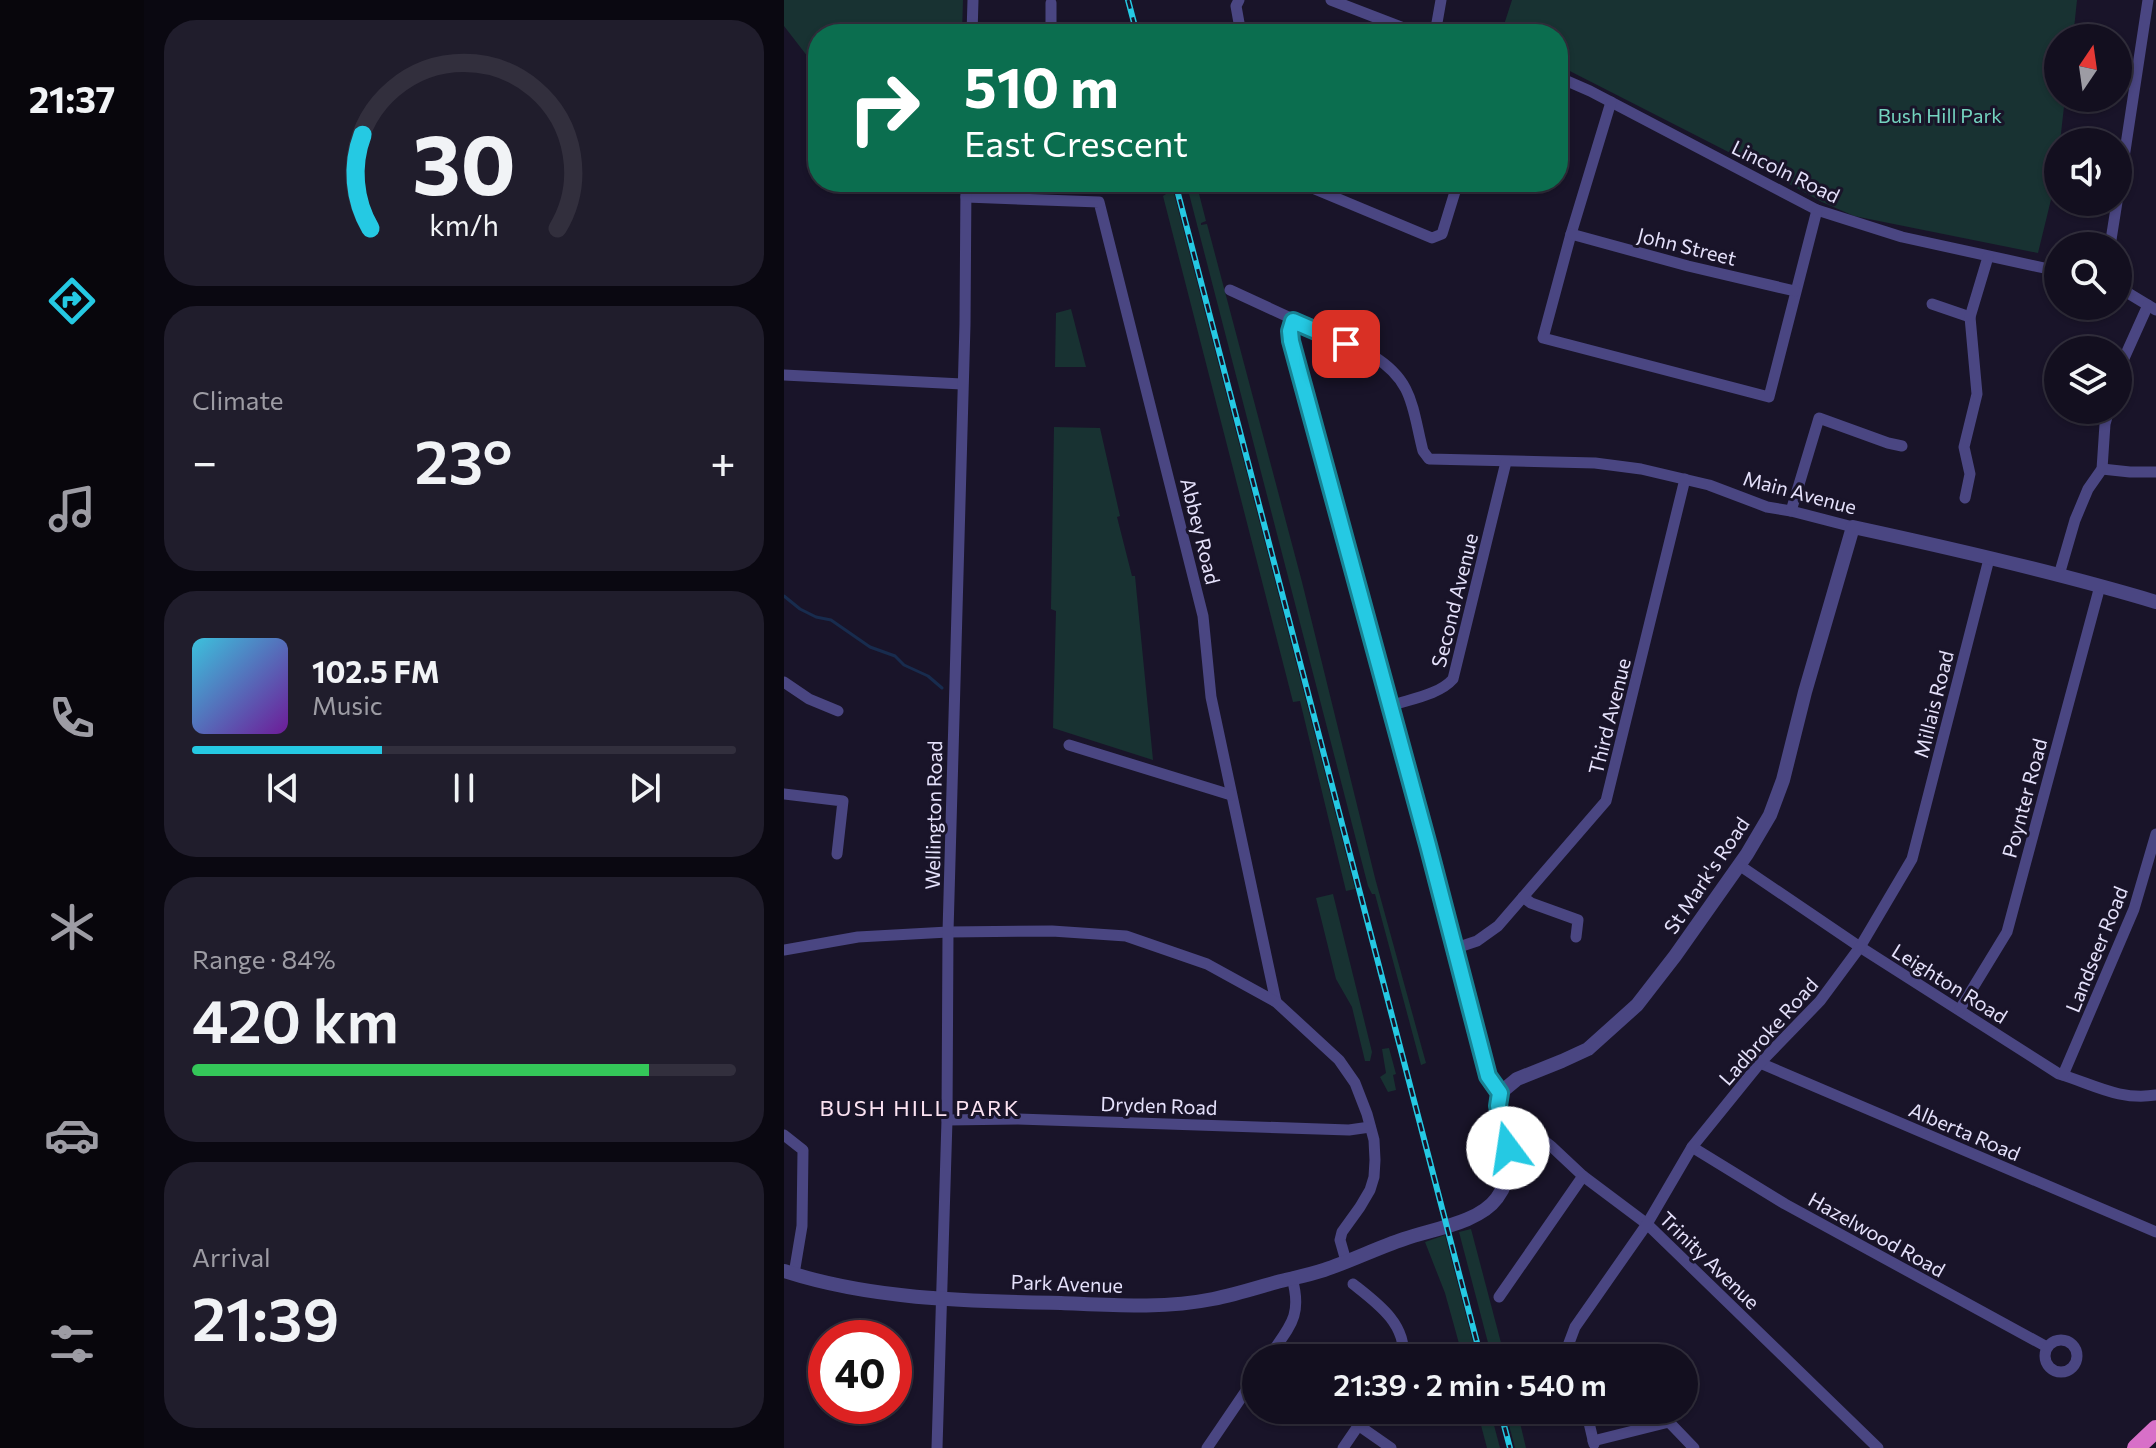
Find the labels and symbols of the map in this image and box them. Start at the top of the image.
north arrow [2044,24,2132,112]
park label: Bush Hill Park [1878,103,2002,127]
street label: Lincoln Road [1728,135,1844,207]
street label: John Street [1635,222,1739,270]
pin [1312,310,1380,378]
street label: Main Avenue [1741,465,1859,519]
street label: Abbey Road [1176,475,1226,587]
street label: Second Avenue [1426,530,1482,670]
street label: Millais Road [1908,648,1958,760]
street label: Third Avenue [1583,655,1635,777]
street label: Poynter Road [1997,736,2051,860]
street label: Wellington Road [920,740,946,890]
street label: St Mark's Road [1658,812,1754,938]
street label: Landseer Road [2060,883,2132,1015]
street label: Leighton Road [1888,938,2012,1028]
street label: Ladbroke Road [1713,972,1823,1090]
street label: Dryden Road [1100,1091,1218,1119]
district label: BUSH HILL PARK [819,1094,1021,1121]
street label: Alberta Road [1906,1097,2024,1165]
position arrow [1466,1106,1550,1190]
street label: Hazelwood Road [1804,1187,1950,1281]
street label: Trinity Avenue [1655,1206,1765,1314]
street label: Park Avenue [1010,1269,1124,1297]
speed limit sign: 40 [808,1320,912,1424]

